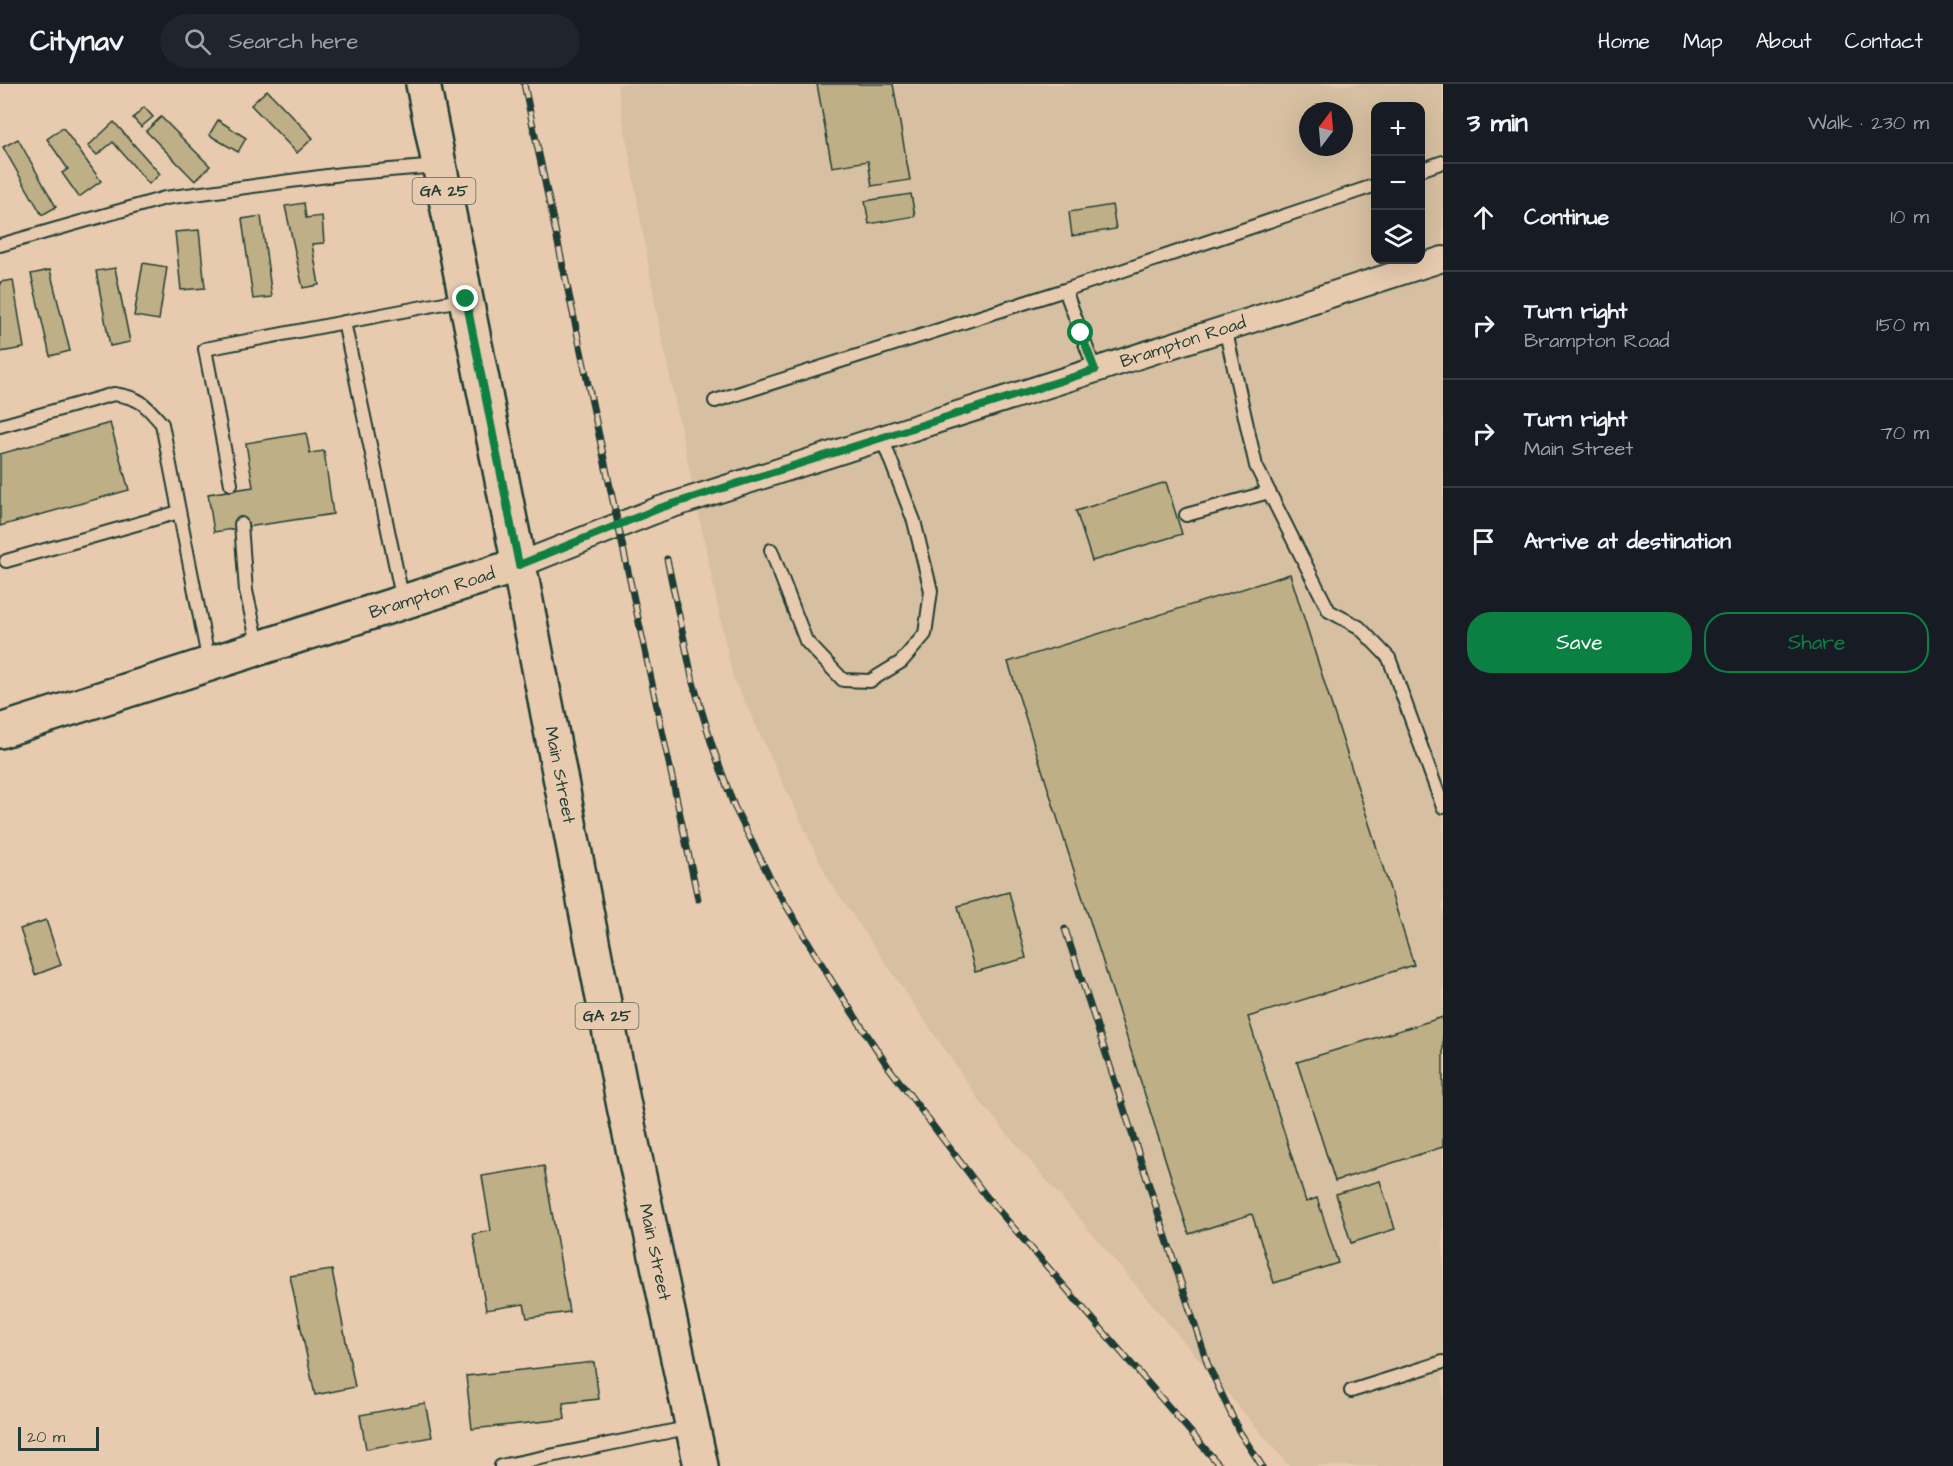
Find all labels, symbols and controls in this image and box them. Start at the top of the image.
search box [160,14,580,68]
text: Citynav [30,22,124,61]
icon: search [181,25,214,58]
text: Search here [229,26,358,57]
text: Home [1598,27,1650,56]
text: Map [1683,27,1723,56]
text: About [1756,27,1812,56]
text: Contact [1845,27,1923,56]
north arrow [1299,102,1353,156]
map controls [1371,102,1425,264]
button: + [1371,102,1425,156]
text: 3 min [1467,105,1528,141]
text: Walk · 230 m [1808,109,1929,137]
button: − [1371,156,1425,210]
road number: GA 25 [412,178,476,204]
icon: ahead [1467,201,1500,234]
text: Continue [1524,202,1609,233]
text: 10 m [1890,203,1929,231]
button: layers [1371,210,1425,264]
route end [452,285,478,311]
text: Turn right [1524,296,1627,327]
icon: right [1467,309,1500,342]
street label: Brampton Road [1117,310,1249,374]
text: 150 m [1876,311,1929,339]
route start [1067,319,1093,345]
text: Brampton Road [1524,327,1669,355]
text: Turn right [1524,404,1627,435]
icon: right [1467,417,1500,450]
text: 70 m [1881,419,1929,447]
text: Main Street [1524,435,1633,463]
icon: arrive [1467,525,1500,558]
text: Arrive at destination [1524,526,1731,557]
street label: Brampton Road [366,561,498,625]
button: Save [1467,612,1692,673]
button: Share [1704,612,1929,673]
street label: Main Street [538,724,582,826]
road number: GA 25 [576,1003,638,1029]
street label: Main Street [633,1201,678,1303]
scale bar [18,1424,99,1452]
text: 20 m [27,1426,65,1448]

